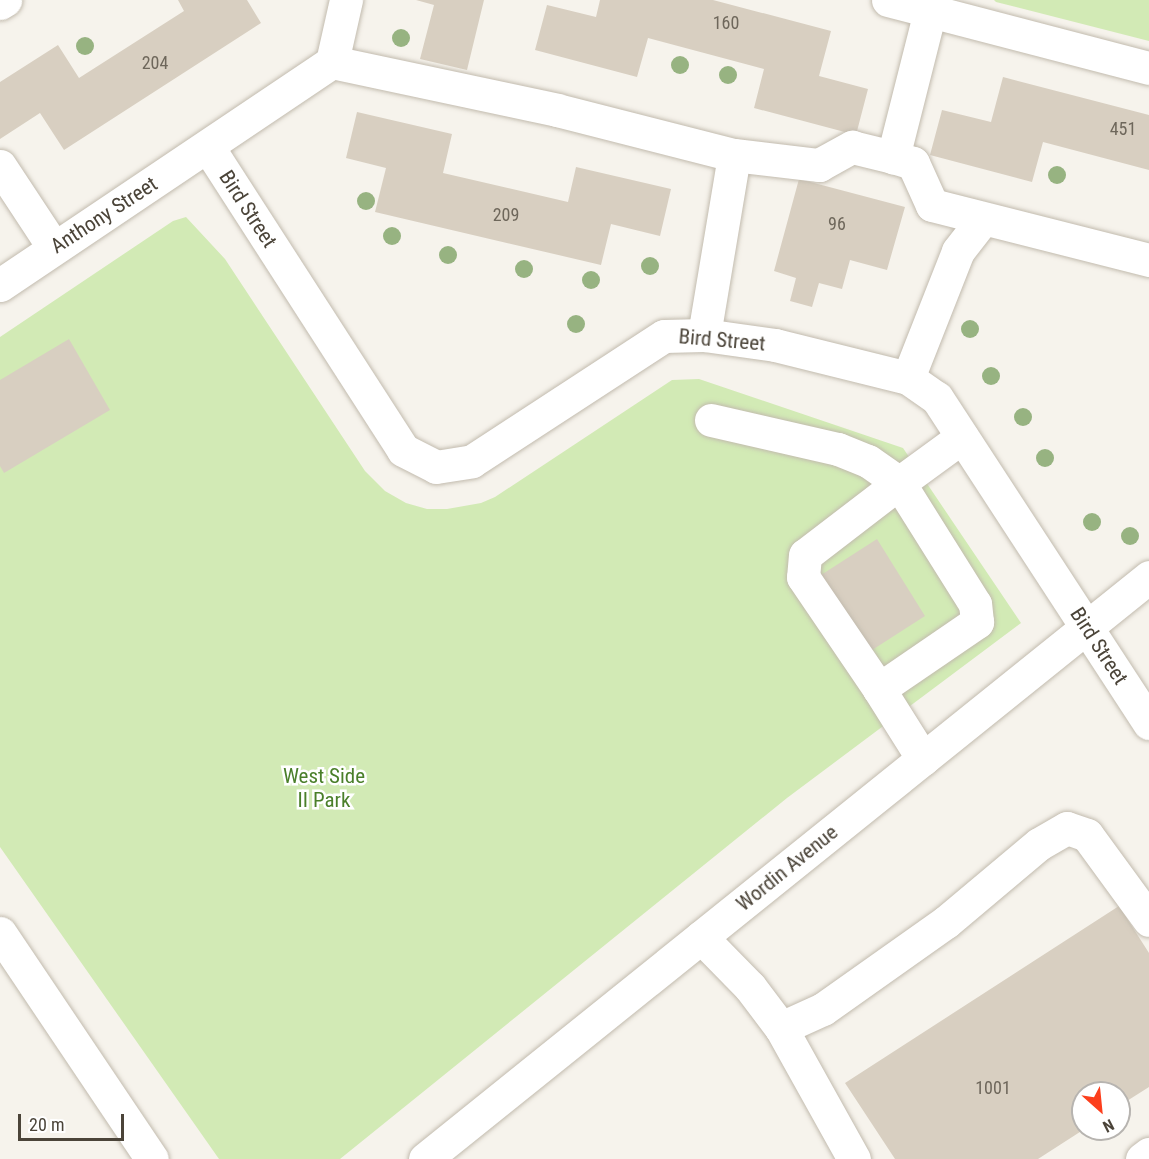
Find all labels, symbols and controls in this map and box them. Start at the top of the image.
house number: 160 [713,12,739,34]
house number: 204 [142,52,168,74]
house number: 451 [1110,118,1136,140]
street label: Bird Street [214,166,282,252]
street label: Anthony Street [46,171,162,259]
house number: 209 [493,204,519,226]
house number: 96 [828,213,846,235]
street label: Bird Street [678,324,766,356]
street label: Bird Street [1065,603,1133,689]
park label: West Side II Park [283,763,365,813]
street label: Wordin Avenue [731,819,843,917]
house number: 1001 [975,1077,1011,1099]
north arrow [1071,1081,1131,1141]
scale bar [21,1102,128,1140]
text: 20 m [29,1114,64,1135]
text: N [1100,1115,1117,1136]

